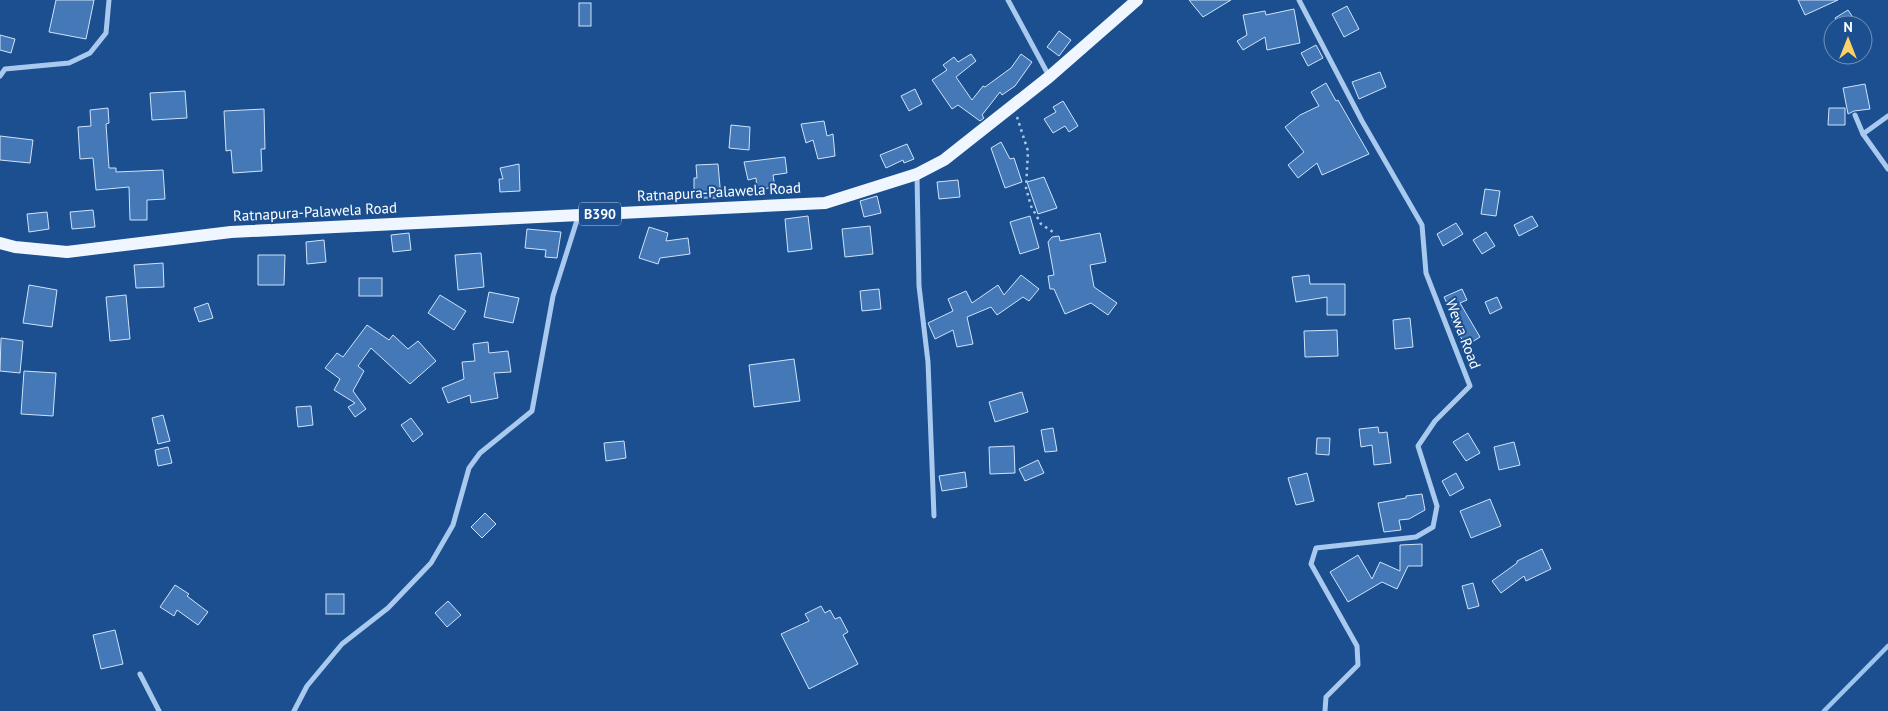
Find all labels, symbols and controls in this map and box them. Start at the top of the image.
north arrow [1823,15,1873,65]
text: N [1843,18,1853,36]
street label: Ratnapura-Palawela Road [636,178,801,205]
street label: Ratnapura-Palawela Road [232,198,397,225]
road number: B390 [579,202,621,225]
street label: Wewa Road [1441,296,1486,372]

